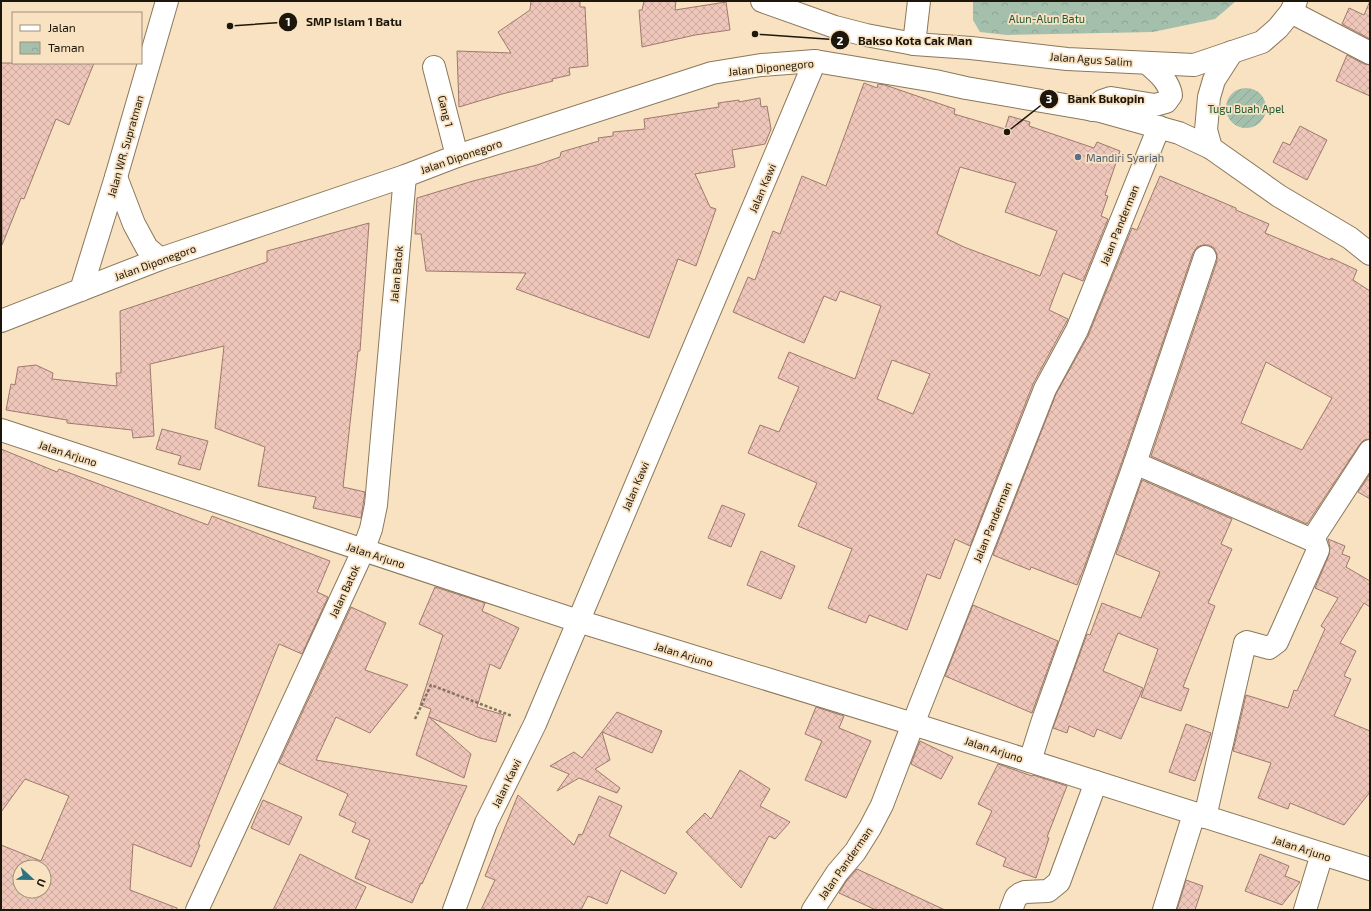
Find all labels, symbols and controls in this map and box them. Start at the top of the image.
callout: SMP Islam 1 Batu [278,10,410,34]
legend [12,12,142,64]
park label: Alun-Alun Batu [1009,12,1085,25]
text: 1 [285,14,291,28]
text: SMP Islam 1 Batu [306,14,402,28]
text: Jalan [48,20,76,34]
callout: Bakso Kota Cak Man [830,28,980,52]
text: 2 [837,33,844,47]
text: Bakso Kota Cak Man [858,33,972,47]
text: Taman [48,40,85,54]
street label: Jalan Agus Salim [1049,50,1133,68]
street label: Jalan Diponegoro [728,56,814,78]
callout: Bank Bukopin [1039,87,1153,111]
text: 3 [1046,91,1053,105]
text: Bank Bukopin [1067,91,1145,105]
street label: Jalan WR. Supratman [104,93,146,199]
street label: Gang 1 [436,94,456,128]
park label: Tugu Buah Apel [1208,102,1285,115]
street label: Jalan Diponegoro [418,136,504,176]
place label: Mandiri Syariah [1086,151,1164,164]
marker: Mandiri Syariah [1073,152,1083,162]
street label: Jalan Kawi [746,161,778,215]
street label: Jalan Panderman [1097,183,1141,267]
street label: Jalan Diponegoro [112,241,198,283]
street label: Jalan Batok [387,245,405,303]
street label: Jalan Arjuno [37,437,99,469]
street label: Jalan Kawi [619,459,651,513]
street label: Jalan Panderman [970,480,1014,564]
street label: Jalan Arjuno [345,539,407,571]
street label: Jalan Batok [326,562,362,619]
street label: Jalan Arjuno [653,639,715,670]
street label: Jalan Arjuno [963,733,1025,765]
street label: Jalan Kawi [489,757,523,809]
street label: Jalan Panderman [815,824,875,902]
street label: Jalan Arjuno [1271,832,1333,864]
north arrow [12,859,52,899]
text: U [34,877,49,889]

